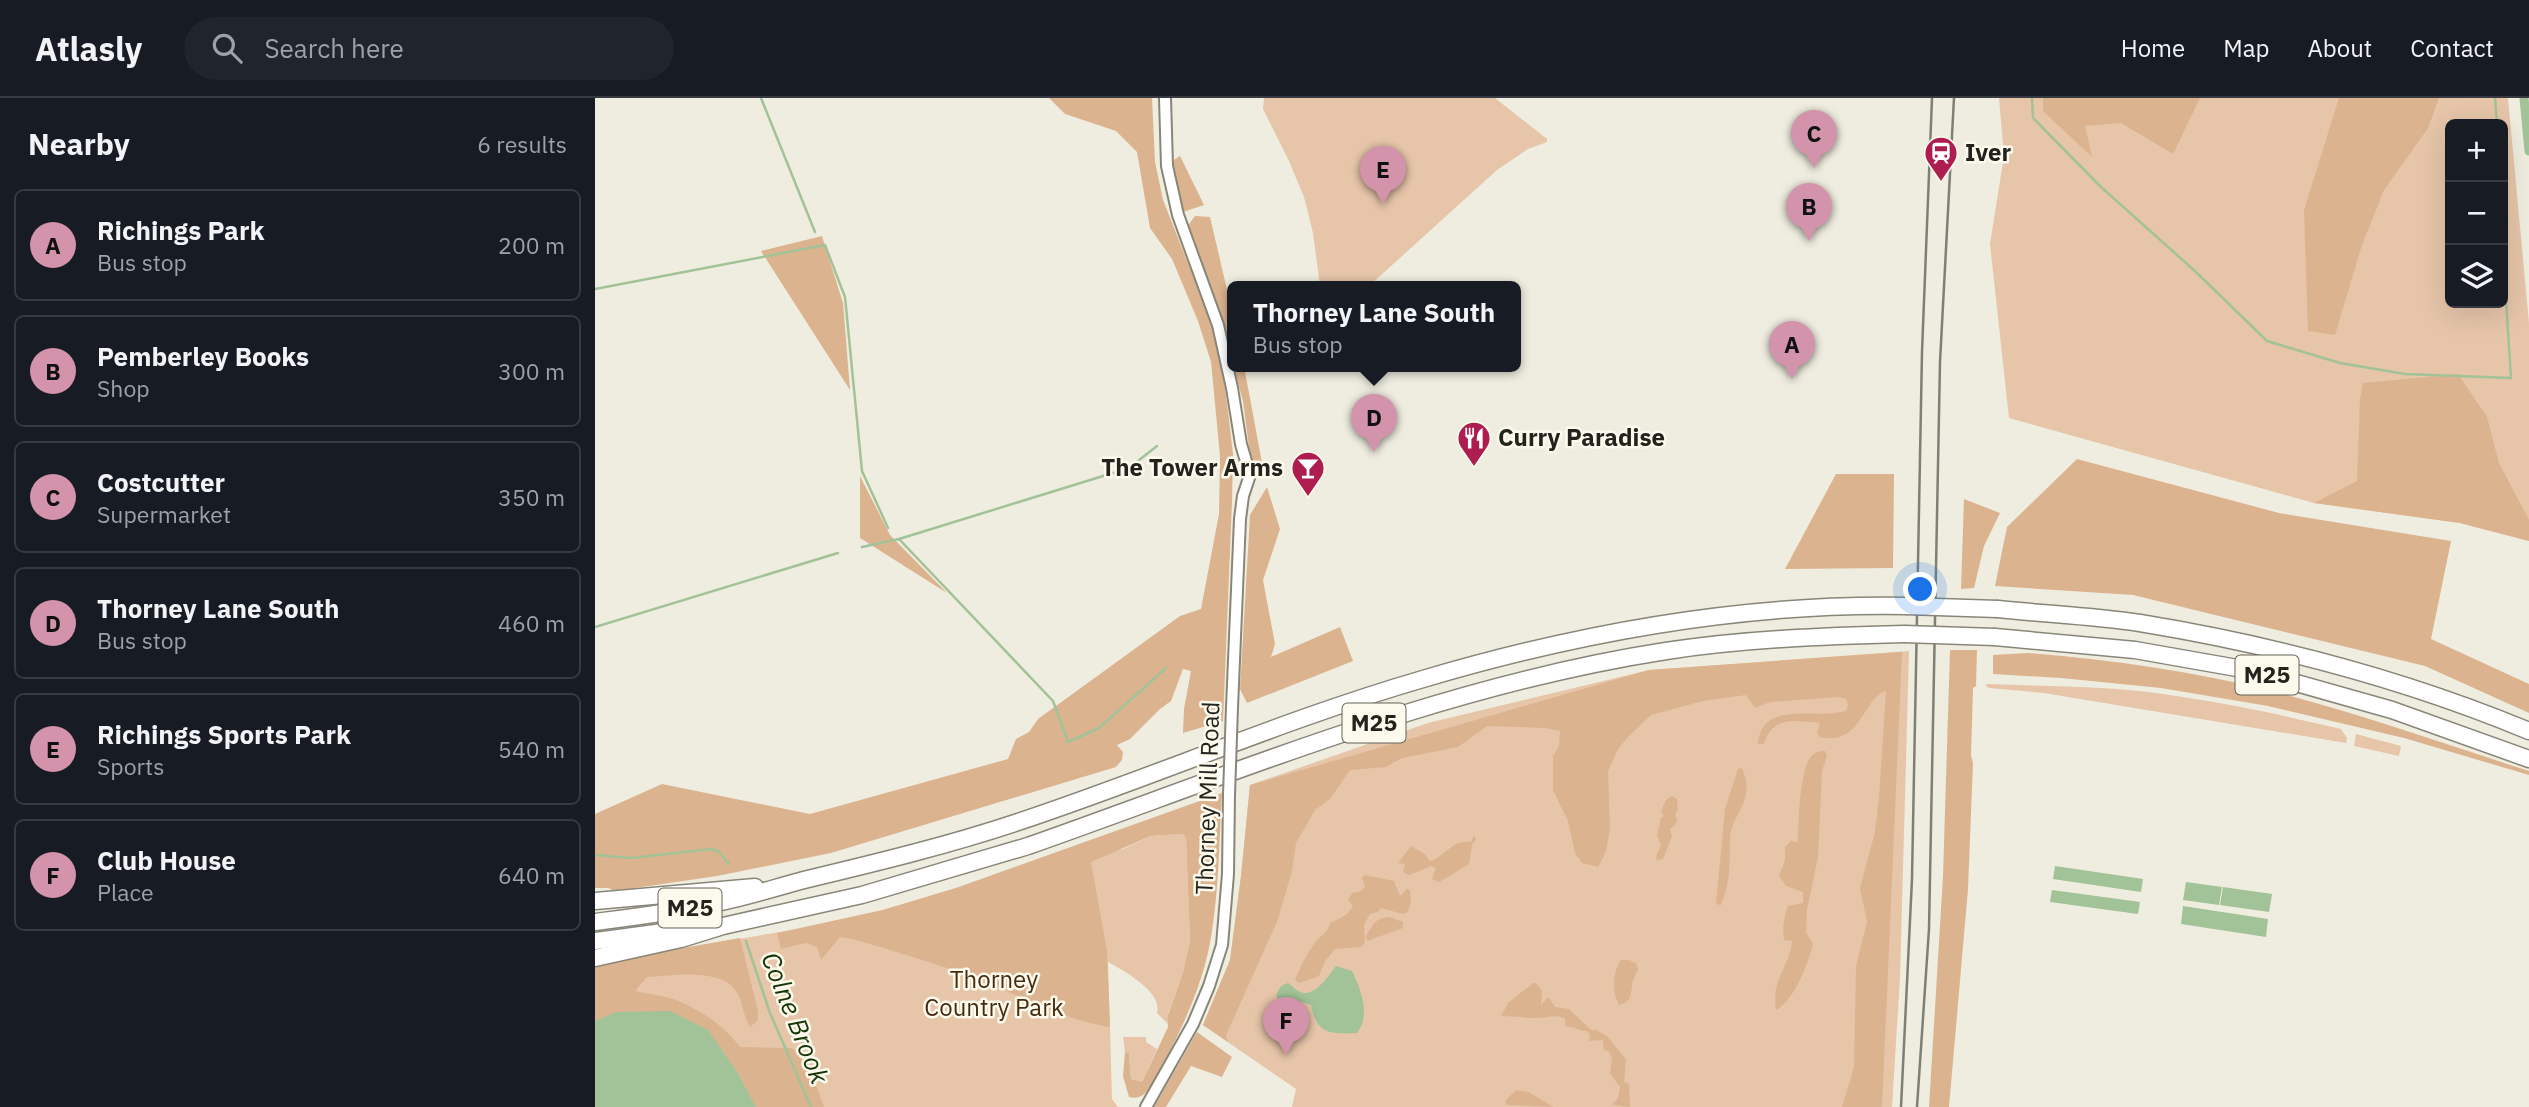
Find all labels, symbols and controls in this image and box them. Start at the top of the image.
search box [184,17,674,80]
text: Atlasly [35,27,142,70]
icon: search [208,29,246,67]
text: Search here [264,31,404,65]
text: Home [2121,32,2185,64]
text: Map [2223,32,2269,64]
text: About [2307,32,2372,64]
text: Contact [2410,32,2494,64]
pin: C [1791,110,1837,168]
map controls [2445,119,2508,308]
button: + [2445,119,2508,182]
text: Nearby [28,124,130,163]
text: 6 results [477,129,567,159]
station icon: Iver [1922,134,1960,183]
place label: Iver [1965,136,2011,168]
pin: E [1360,146,1406,204]
button: − [2445,182,2508,245]
pin: B [1786,183,1832,241]
text: Richings Park [97,213,264,247]
text: A [45,230,61,260]
text: 200 m [498,230,565,260]
button: layers [2445,245,2508,308]
text: Bus stop [97,247,187,277]
popup [1227,281,1521,372]
text: Thorney Lane South [1253,295,1495,329]
pin: A [1769,321,1815,379]
text: Bus stop [1253,329,1343,359]
text: Pemberley Books [97,339,309,373]
text: B [45,356,61,386]
text: 300 m [498,356,565,386]
text: Shop [97,373,150,403]
pin: D [1351,394,1397,452]
restaurant icon: Curry Paradise [1455,419,1493,468]
place label: Curry Paradise [1498,421,1665,453]
bar icon: The Tower Arms [1289,449,1327,498]
place label: The Tower Arms [1101,451,1283,483]
text: Costcutter [97,465,225,499]
text: C [46,482,60,512]
text: 350 m [498,482,565,512]
text: Supermarket [97,499,231,529]
your location [1903,572,1937,606]
text: Thorney Lane South [97,591,340,625]
text: D [45,608,61,638]
text: 460 m [498,608,565,638]
text: Bus stop [97,625,187,655]
road number: M25 [2235,656,2299,694]
street label: Thorney Mill Road [1188,701,1226,895]
road number: M25 [1343,704,1405,743]
text: Richings Sports Park [97,717,351,751]
text: E [46,734,60,764]
text: 540 m [498,734,565,764]
text: Sports [97,751,164,781]
text: Club House [97,843,236,877]
text: F [46,860,60,890]
text: 640 m [498,860,565,890]
text: Place [97,877,154,907]
road number: M25 [659,888,721,928]
water label: Colne Brook [754,947,838,1089]
park label: Thorney Country Park [924,963,1064,1023]
pin: F [1263,997,1309,1055]

